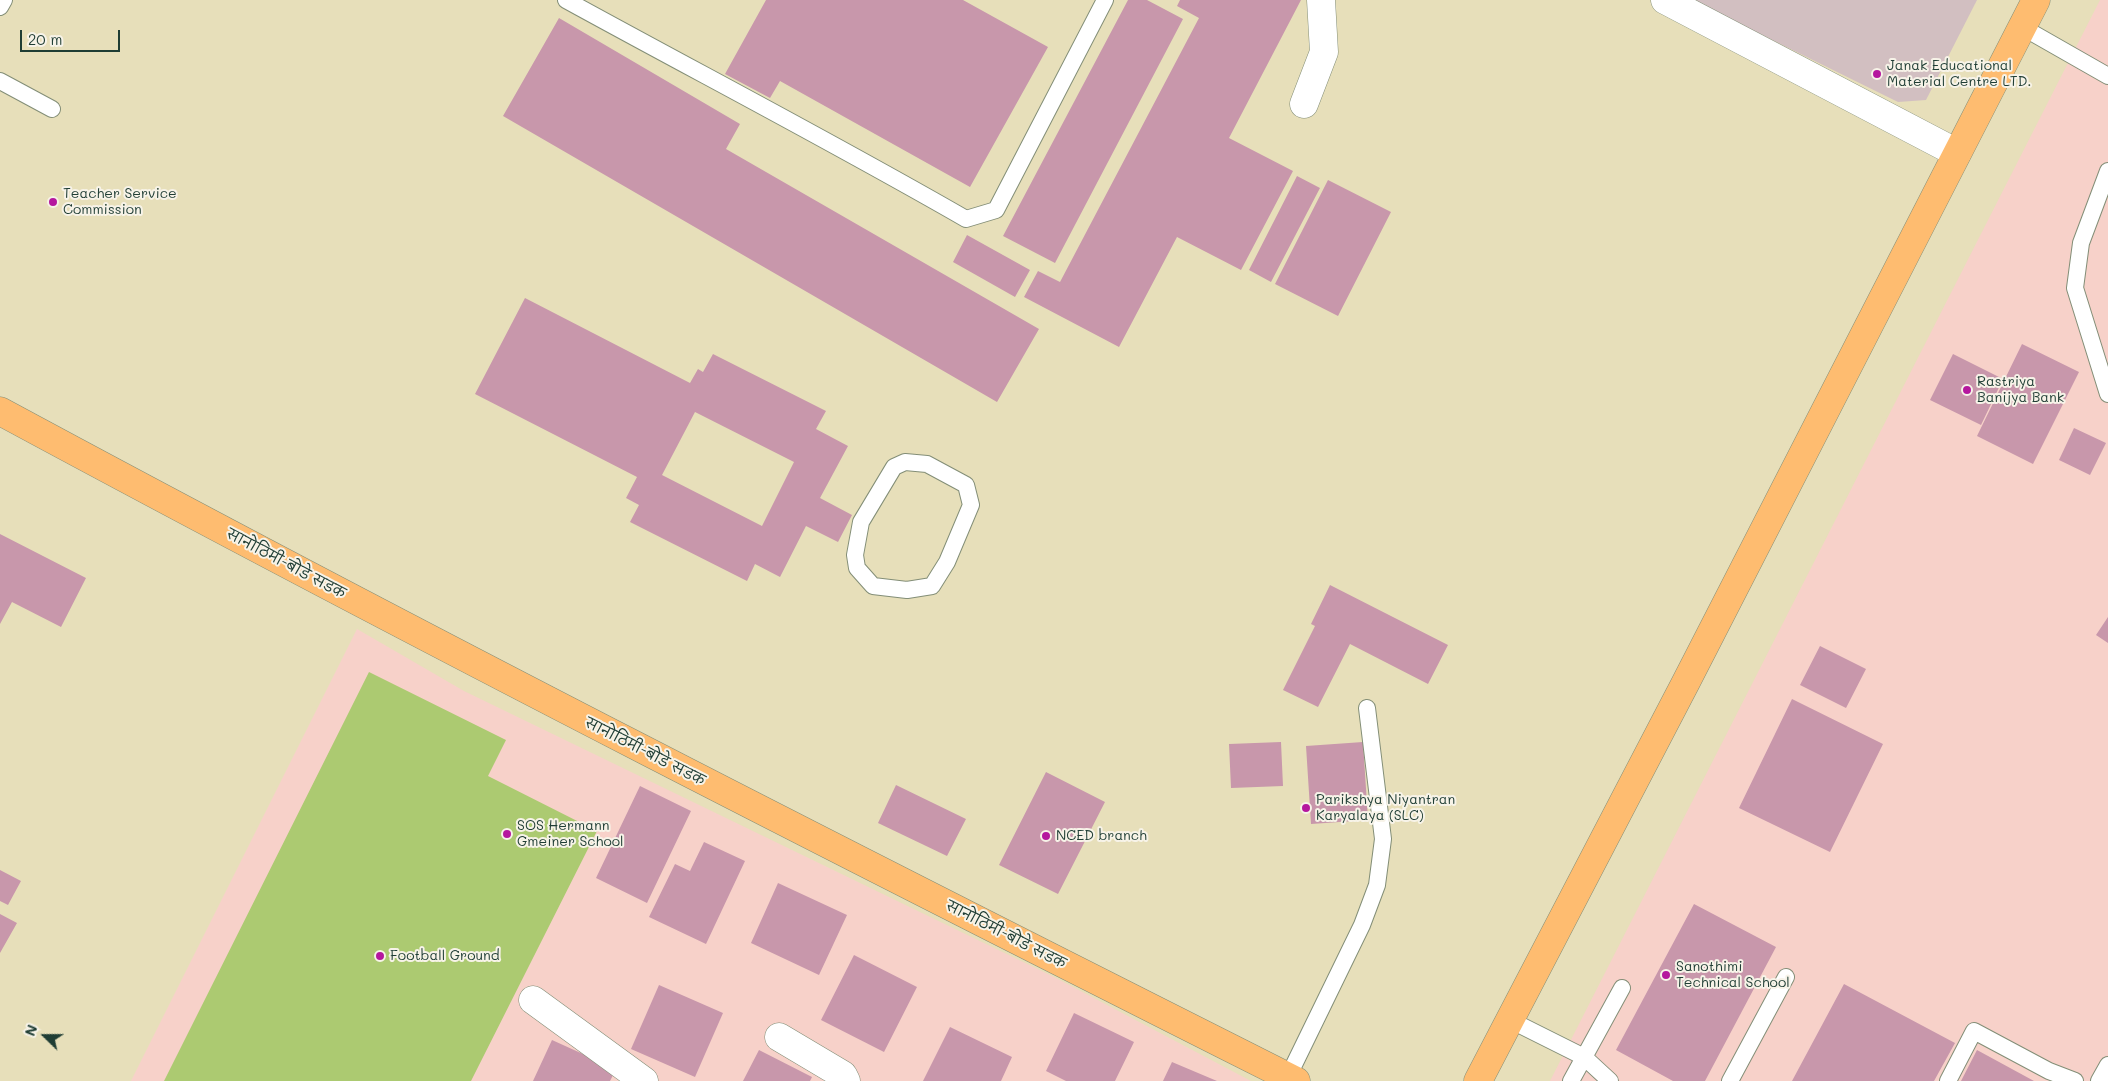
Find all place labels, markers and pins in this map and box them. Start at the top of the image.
place label: Janak Educational Material Centre LTD. [1887,58,2031,90]
marker: Janak Educational Material Centre LTD. [1871,68,1883,80]
place label: Teacher Service Commission [63,186,177,218]
marker: Teacher Service Commission [47,196,59,208]
place label: Rastriya Banijya Bank [1977,374,2064,407]
marker: Rastriya Banijya Bank [1961,384,1973,396]
place label: Parikshya Niyantran Karyalaya (SLC) [1316,792,1455,824]
marker: Parikshya Niyantran Karyalaya (SLC) [1300,802,1312,814]
place label: SOS Hermann Gmeiner School [517,818,624,850]
marker: SOS Hermann Gmeiner School [501,828,513,840]
place label: NCED branch [1056,828,1147,844]
marker: NCED branch [1040,830,1052,842]
place label: Football Ground [390,948,500,964]
marker: Football Ground [374,950,386,962]
place label: Sanothimi Technical School [1676,959,1790,992]
marker: Sanothimi Technical School [1660,969,1672,981]

